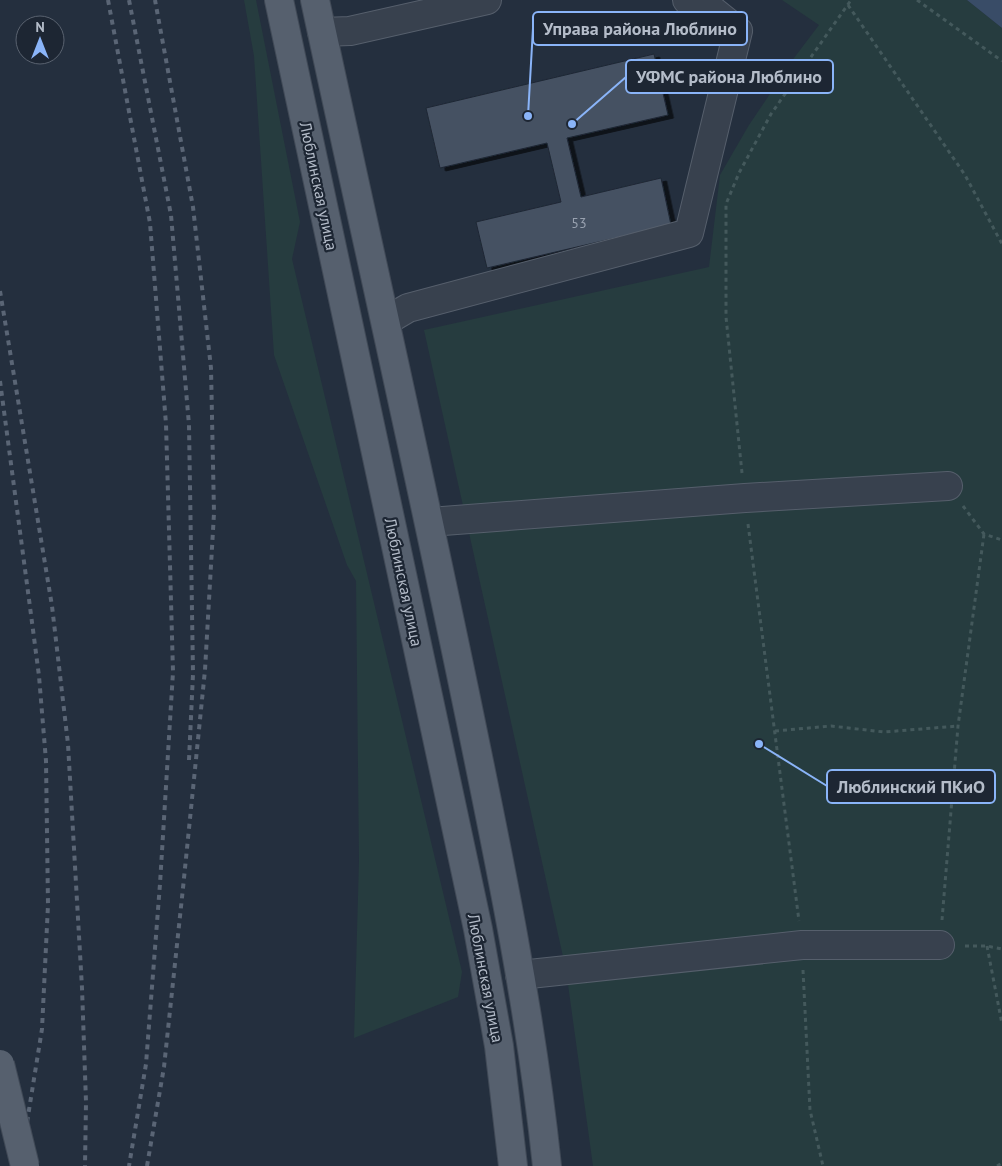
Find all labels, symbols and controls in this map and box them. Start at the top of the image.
callout: Управа района Люблино [533,12,747,45]
north arrow [15,15,65,65]
text: Управа района Люблино [542,17,737,40]
text: N [35,18,45,36]
callout: УФМС района Люблино [626,60,833,93]
text: УФМС района Люблино [635,65,822,88]
street label: Люблинская улица [295,119,342,252]
house number: 53 [571,214,587,232]
street label: Люблинская улица [380,515,427,648]
callout: Люблинский ПКиО [827,770,995,803]
text: Люблинский ПКиО [836,775,985,798]
street label: Люблинская улица [464,911,508,1044]

